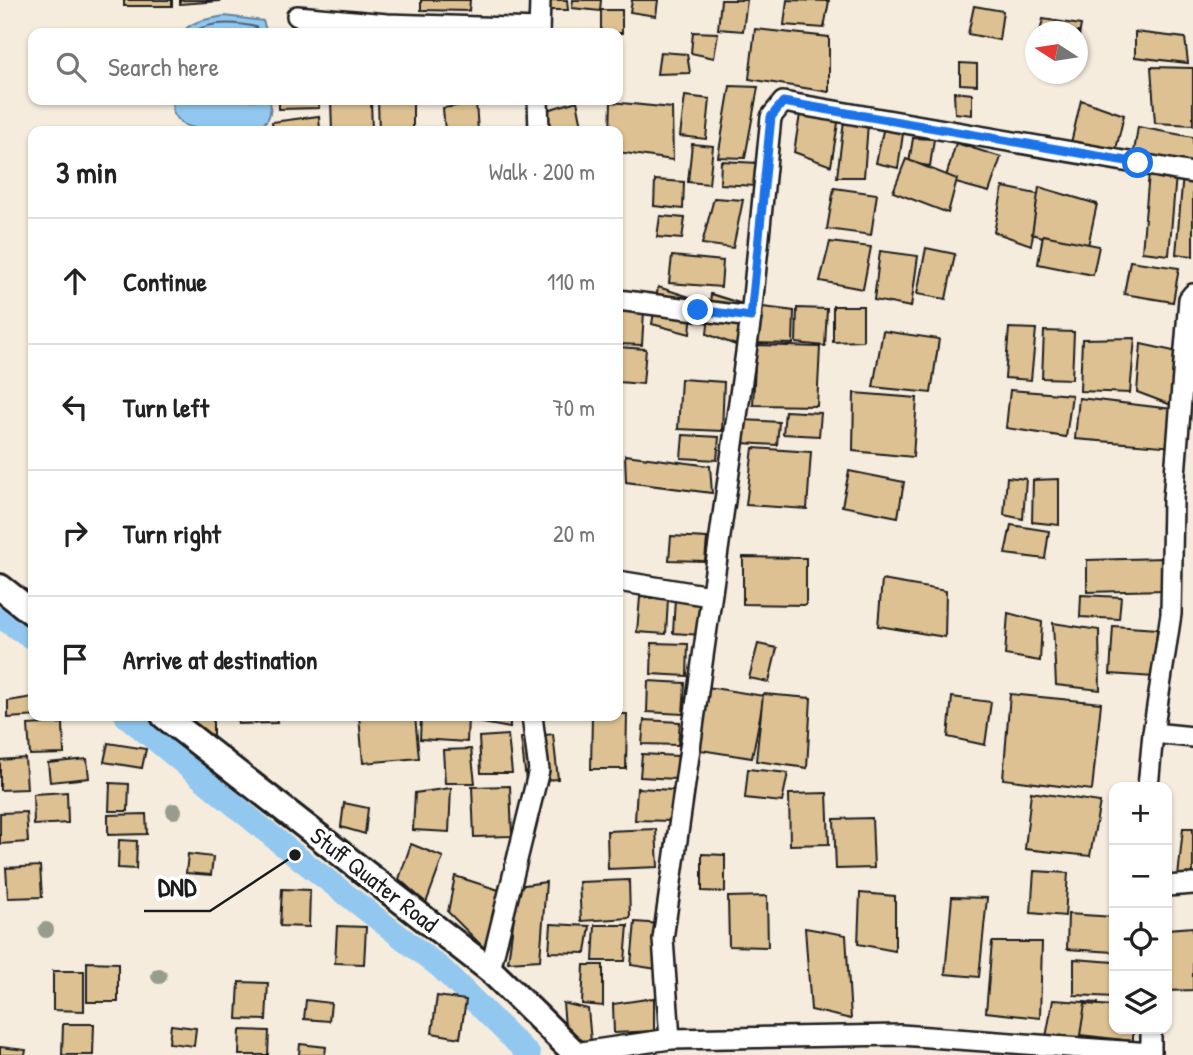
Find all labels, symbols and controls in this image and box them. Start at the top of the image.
north arrow [1025,21,1088,84]
search box [28,28,623,105]
icon: search [52,48,90,86]
text: Search here [108,49,219,84]
route start [1122,147,1153,178]
text: 3 min [56,152,117,192]
text: Walk · 200 m [489,156,595,187]
icon: ahead [56,262,94,300]
text: Continue [123,264,207,299]
text: 110 m [547,266,595,297]
route end [682,294,713,325]
icon: left [56,388,94,426]
text: Turn left [123,390,209,425]
text: 70 m [552,392,595,423]
icon: right [56,514,94,552]
text: Turn right [123,516,221,551]
text: 20 m [553,518,595,549]
icon: arrive [56,640,94,678]
text: Arrive at destination [123,642,318,677]
map controls [1109,782,1172,1034]
button: + [1109,782,1172,845]
street label: Stuff Quater Road [304,819,445,939]
button: − [1109,845,1172,908]
callout: DND [144,864,210,911]
text: DND [158,869,197,904]
button: locate [1109,908,1172,971]
button: layers [1109,971,1172,1034]

